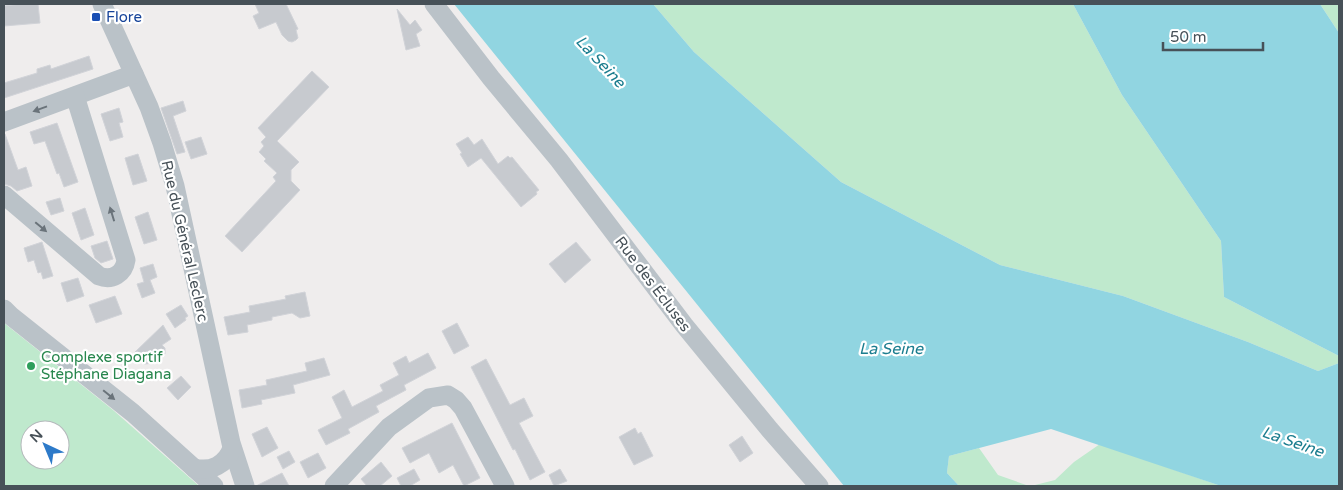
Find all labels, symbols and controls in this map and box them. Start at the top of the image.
place label: Flore [106,8,142,26]
marker: Flore [90,11,102,23]
scale bar [1163,20,1263,52]
text: 50 m [1170,28,1207,46]
water label: La Seine [571,31,630,93]
one-way arrow [32,106,47,113]
street label: Rue du Général Leclerc [158,159,212,323]
one-way arrow [108,206,115,221]
one-way arrow [34,221,47,232]
street label: Rue des Écluses [611,233,695,335]
water label: La Seine [859,339,924,359]
place label: Complexe sportif Stéphane Diagana [41,348,171,383]
marker: Complexe sportif Stéphane Diagana [25,360,37,372]
one-way arrow [102,389,115,400]
north arrow [20,420,70,470]
water label: La Seine [1259,422,1327,462]
text: N [26,426,46,446]

